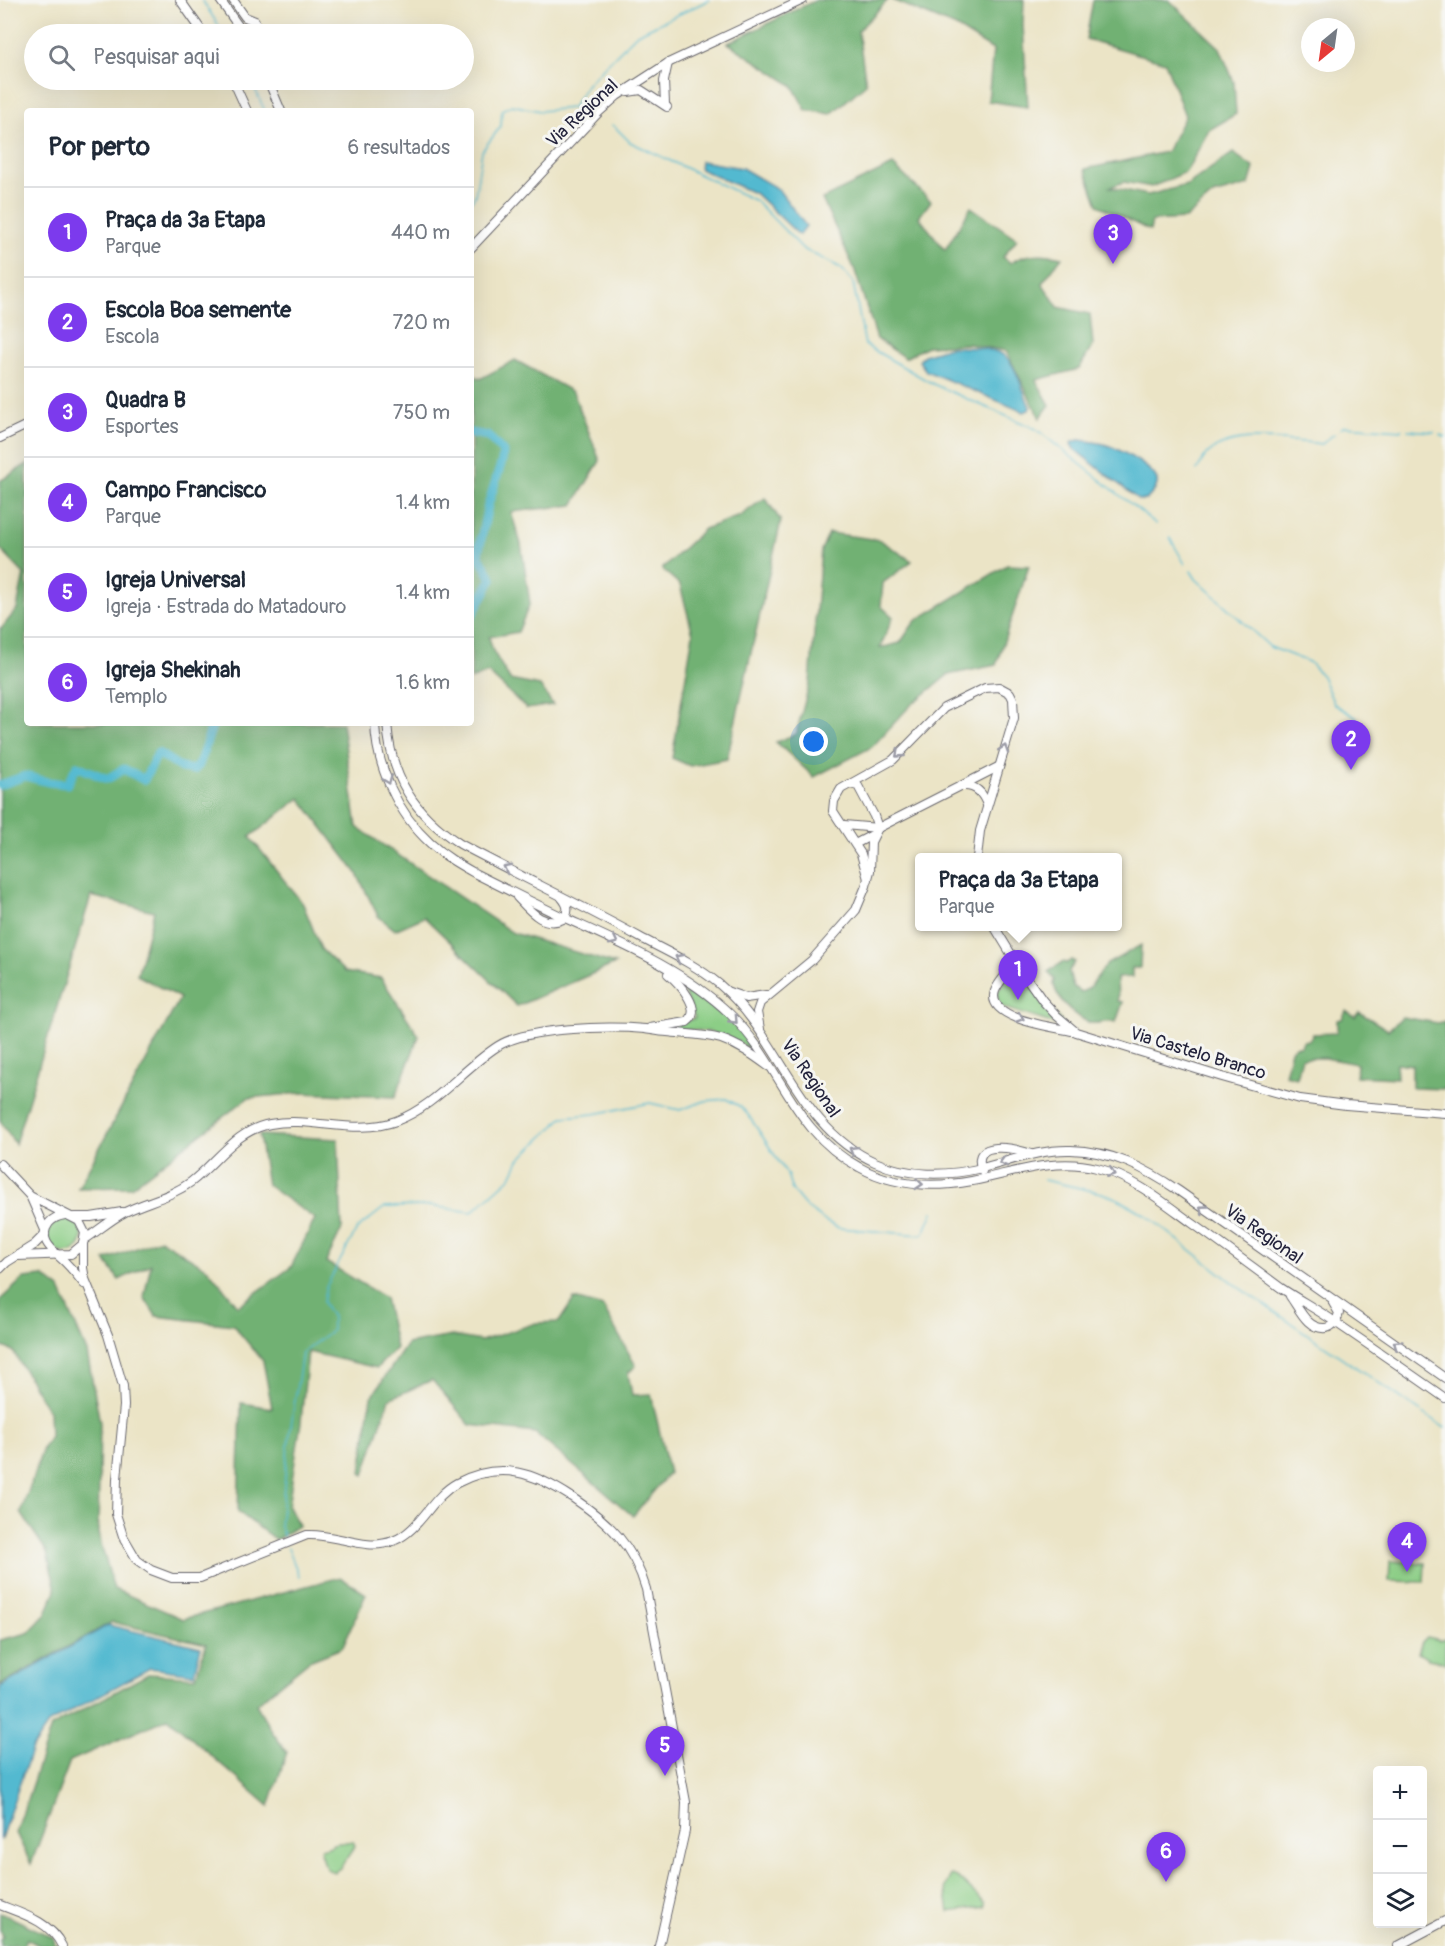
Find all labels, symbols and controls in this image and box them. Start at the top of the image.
north arrow [1301,18,1355,72]
search box [24,24,474,90]
icon: search [45,41,78,74]
text: Pesquisar aqui [93,43,219,71]
street label: Via Regional [542,74,623,153]
text: Por perto [48,131,150,163]
text: 6 resultados [348,135,450,160]
text: Praça da 3ª Etapa [105,206,265,234]
pin: 3 [1094,214,1132,264]
text: 1 [64,220,71,245]
text: 440 m [391,220,450,245]
text: Parque [105,234,161,259]
text: Escola Boa semente [105,296,291,324]
text: 2 [62,310,73,335]
text: 720 m [392,310,450,335]
text: Escola [105,324,159,349]
text: Quadra B [105,386,186,414]
text: 3 [62,400,73,425]
text: 750 m [393,400,450,425]
text: Esportes [105,414,179,439]
text: Campo Francisco [105,476,266,504]
text: 4 [62,490,73,515]
text: 1.4 km [396,490,450,515]
text: Parque [105,504,161,529]
text: Igreja Universal [105,566,246,594]
text: 5 [62,580,73,605]
text: 1.4 km [396,580,450,605]
text: Igreja · Estrada do Matadouro [105,594,346,619]
text: Igreja Shekinah [105,656,240,684]
text: 6 [62,670,73,695]
text: 1.6 km [396,670,450,695]
text: Templo [105,684,167,709]
pin: 2 [1332,720,1370,770]
your location [799,727,828,756]
one-way arrow [997,744,1010,755]
one-way arrow [895,747,906,758]
one-way arrow [381,773,393,784]
popup [915,853,1122,931]
one-way arrow [503,864,514,875]
text: Praça da 3ª Etapa [938,866,1099,894]
text: Parque [938,894,994,919]
one-way arrow [607,934,618,945]
pin: 1 [998,950,1038,1000]
one-way arrow [675,954,685,965]
one-way arrow [1014,1011,1025,1023]
one-way arrow [727,1012,738,1023]
street label: Via Castelo Branco [1127,1022,1269,1085]
street label: Via Regional [776,1034,845,1122]
one-way arrow [849,1145,859,1157]
one-way arrow [999,1155,1009,1167]
one-way arrow [1105,1166,1116,1178]
one-way arrow [915,1177,924,1190]
street label: Via Regional [1220,1199,1307,1270]
one-way arrow [1198,1205,1209,1216]
one-way arrow [1393,1340,1404,1351]
pin: 4 [1388,1522,1426,1572]
pin: 5 [646,1726,684,1776]
map controls [1373,1766,1427,1928]
button: + [1373,1766,1427,1820]
button: − [1373,1820,1427,1874]
pin: 6 [1146,1832,1186,1882]
button: layers [1373,1874,1427,1928]

